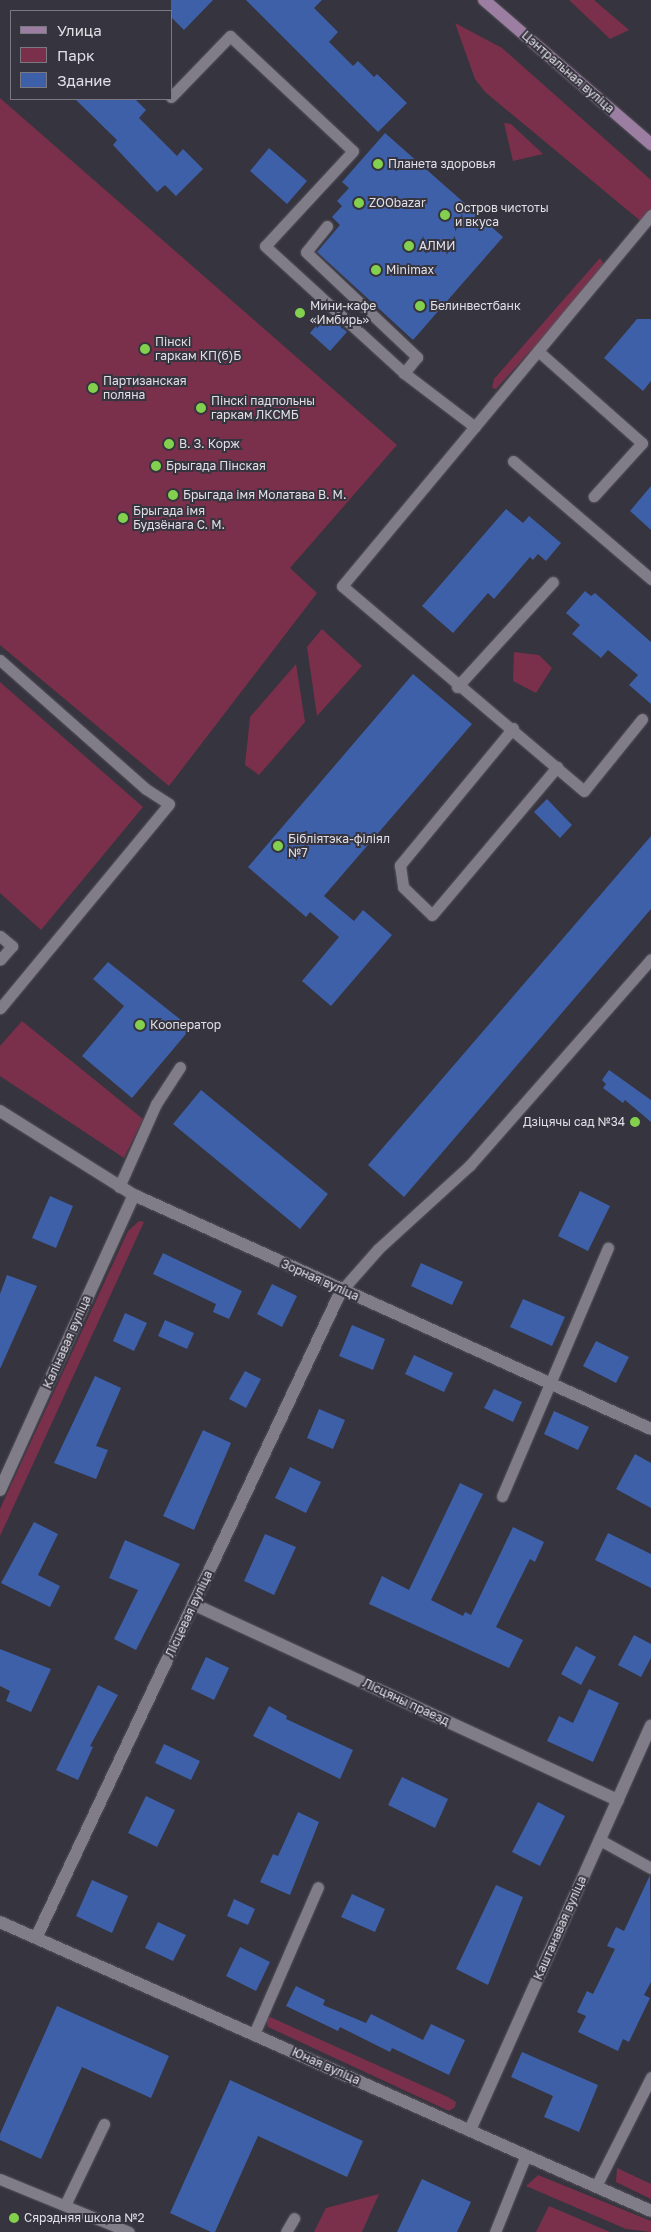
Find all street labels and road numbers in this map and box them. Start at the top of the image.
street label: Цэнтральная вуліца [519,28,617,116]
street label: Зорная вуліца [279,1256,361,1304]
street label: Калінавая вуліца [40,1293,94,1391]
street label: Лісцевая вуліца [163,1568,215,1660]
street label: Лісцяны праезд [360,1676,452,1728]
street label: Каштанавая вуліца [531,1874,589,1982]
street label: Юная вуліца [290,2045,362,2087]

